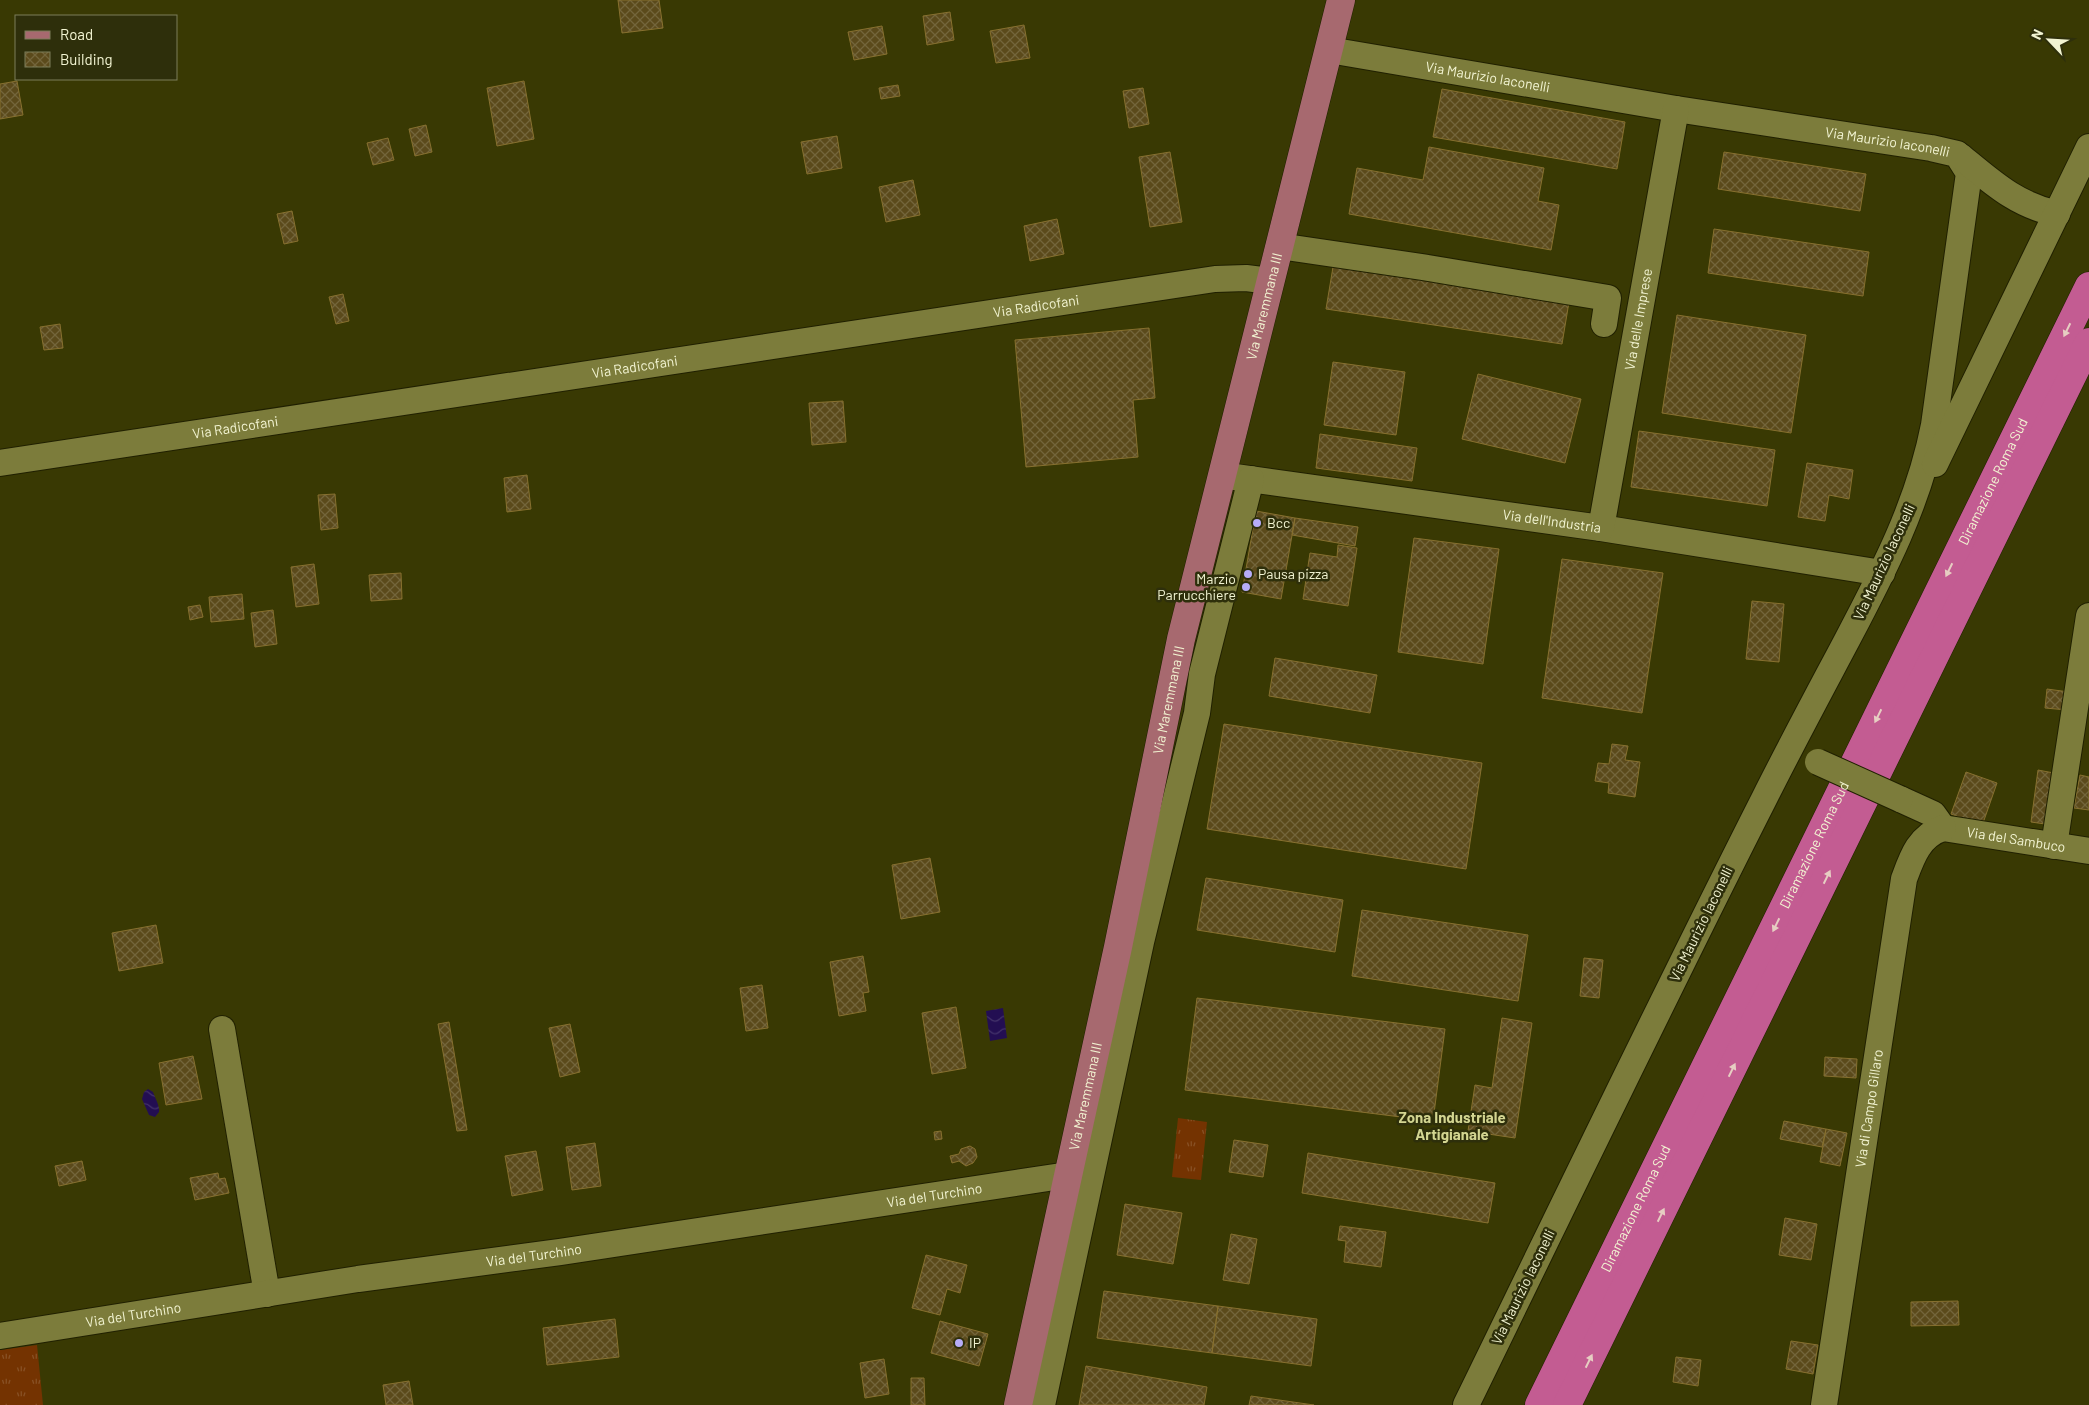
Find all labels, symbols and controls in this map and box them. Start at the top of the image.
legend [15,15,178,80]
north arrow [2024,15,2074,65]
text: Road [60,25,93,43]
text: N [2027,26,2046,42]
text: Building [60,50,113,68]
street label: Via Maurizio Iaconelli [1424,58,1551,95]
street label: Via Maurizio Iaconelli [1824,123,1952,160]
street label: Via Maremmana III [1242,251,1285,362]
street label: Via delle Imprese [1620,267,1655,372]
street label: Via Radicofani [992,291,1080,320]
one-way arrow [2063,323,2071,337]
street label: Via Radicofani [591,351,679,381]
street label: Via Radicofani [191,412,279,442]
street label: Diramazione Roma Sud [1954,415,2031,548]
street label: Via Maurizio Iaconelli [1849,501,1918,622]
street label: Via dell'Industria [1502,505,1602,536]
place label: Bcc [1267,514,1290,531]
marker: Bcc [1251,517,1263,529]
one-way arrow [1945,563,1953,577]
place label: Pausa pizza [1258,565,1329,582]
marker: Pausa pizza [1242,568,1254,580]
place label: Marzio Parrucchiere [1157,570,1236,603]
marker: Marzio Parrucchiere [1240,581,1252,593]
street label: Via Maremmana III [1149,644,1187,756]
one-way arrow [1874,709,1882,723]
street label: Diramazione Roma Sud [1775,778,1852,911]
street label: Via del Sambuco [1966,823,2067,855]
street label: Via Maurizio Iaconelli [1665,863,1736,984]
one-way arrow [1823,870,1831,884]
one-way arrow [1772,918,1780,932]
street label: Via Maremmana III [1065,1041,1105,1152]
street label: Via di Campo Gillaro [1851,1048,1886,1169]
one-way arrow [1728,1062,1736,1077]
district label: Zona Industriale Artigianale [1398,1108,1506,1143]
street label: Diramazione Roma Sud [1597,1142,1674,1275]
street label: Via del Turchino [885,1179,983,1210]
one-way arrow [1656,1208,1665,1223]
street label: Via Maurizio Iaconelli [1487,1226,1558,1347]
street label: Via del Turchino [485,1240,583,1270]
street label: Via del Turchino [84,1298,182,1330]
place label: IP [969,1334,981,1351]
marker: IP [953,1337,965,1349]
one-way arrow [1585,1354,1593,1368]

